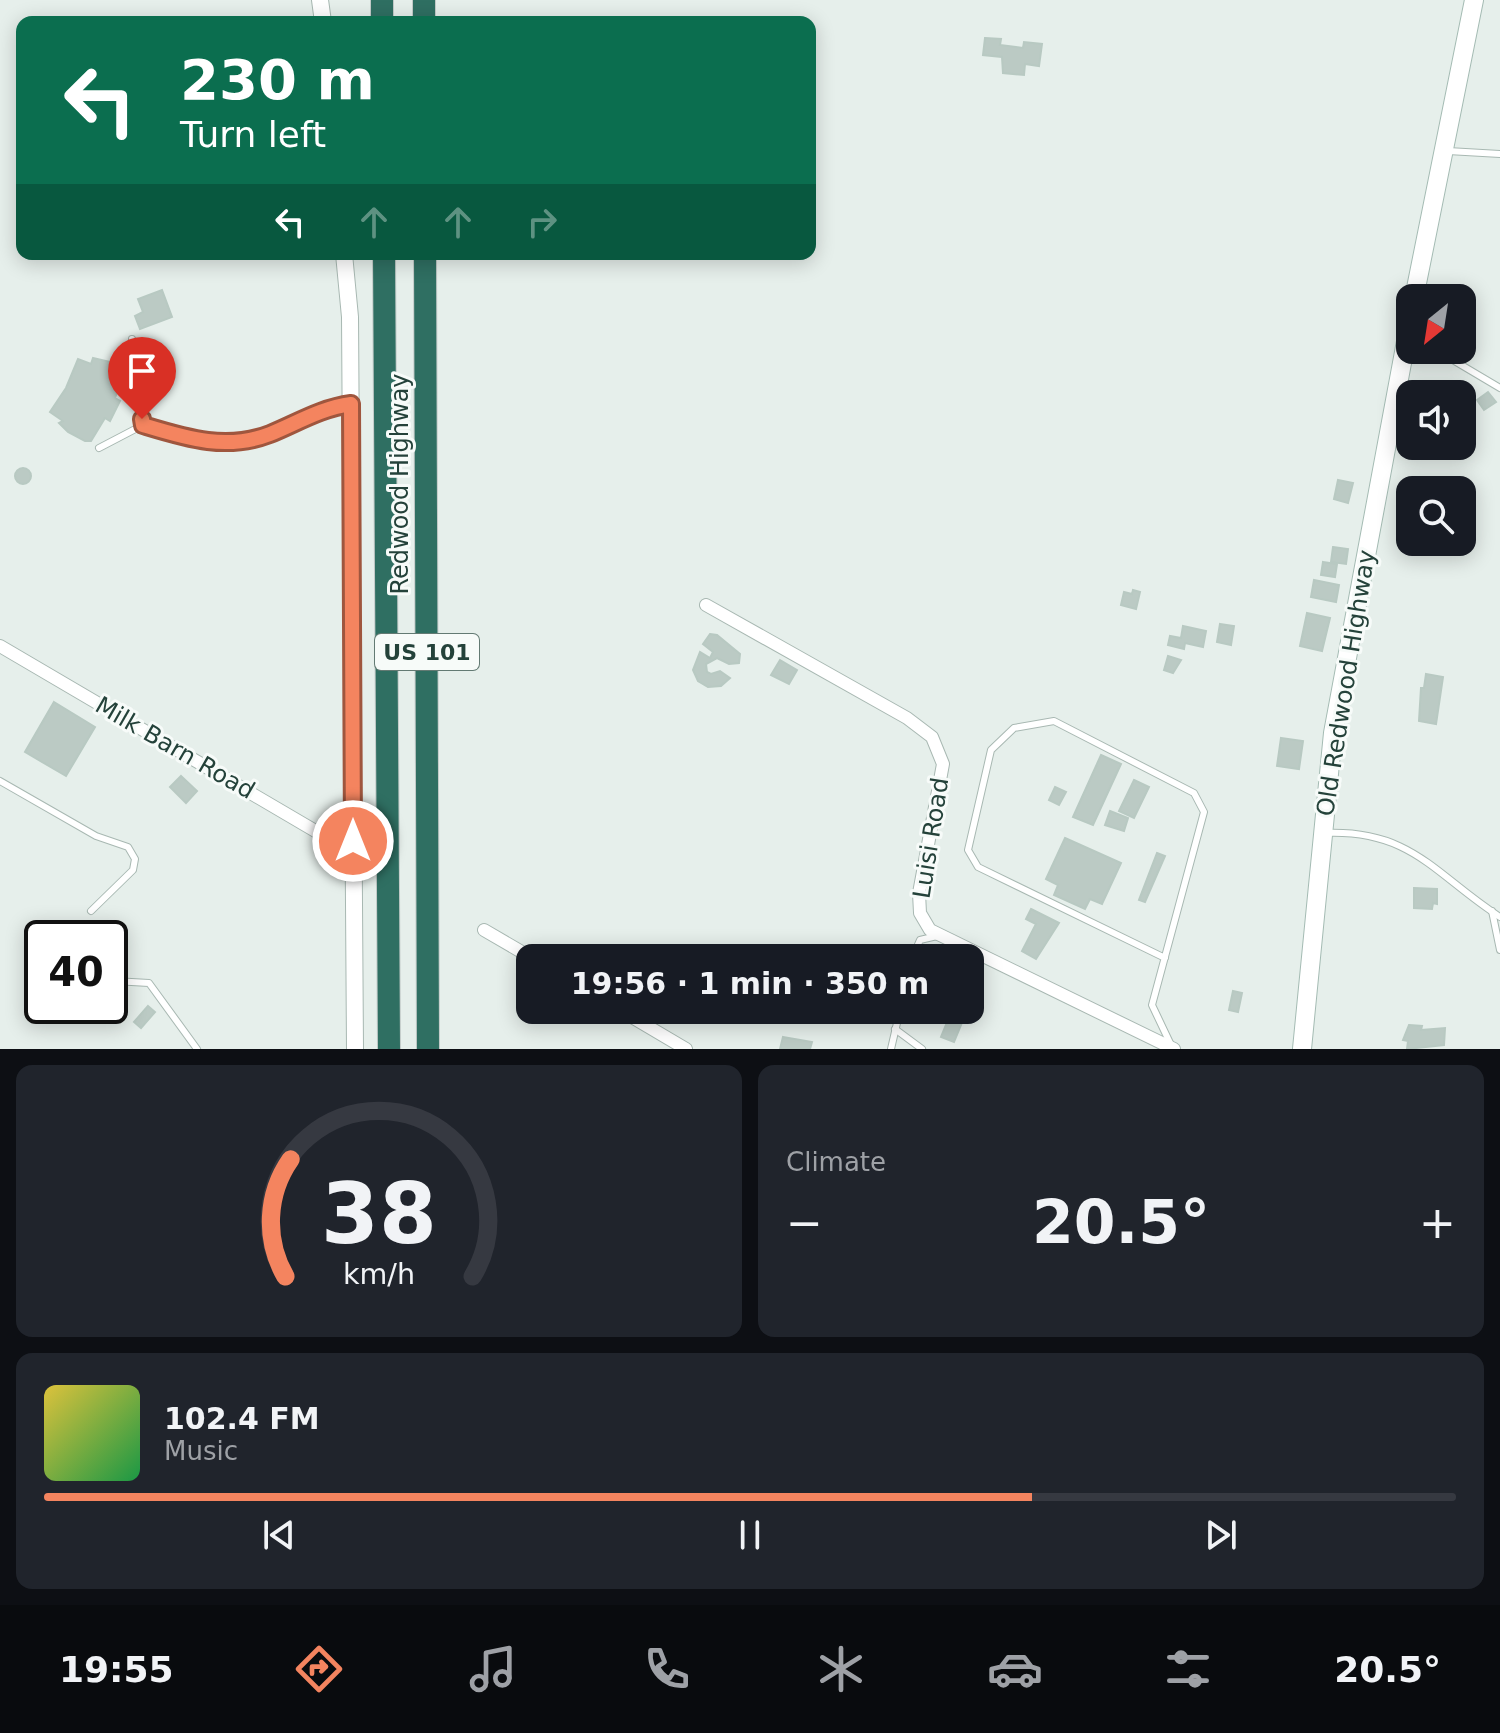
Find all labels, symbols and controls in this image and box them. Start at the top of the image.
text: 230 m [180,47,375,112]
icon: left [48,48,152,152]
text: Turn left [180,114,326,155]
icon: left [268,200,312,244]
icon: ahead [352,200,396,244]
icon: ahead [436,200,480,244]
icon: right [520,200,564,244]
north arrow [1396,284,1476,364]
map controls [1396,284,1476,556]
pin [108,337,176,419]
icon: arrive [120,349,164,393]
street label: Redwood Highway [386,373,414,595]
button: sound [1396,380,1476,460]
button: search [1396,476,1476,556]
street label: Old Redwood Highway [1311,548,1381,818]
road number: US 101 [375,634,479,670]
street label: Milk Barn Road [90,691,260,805]
street label: Luisi Road [908,776,954,900]
position arrow [311,799,395,883]
speed limit sign: 40 [24,920,128,1024]
text: 19:56 · 1 min · 350 m [571,966,929,1001]
text: Climate [786,1147,886,1177]
text: 38 [321,1166,437,1263]
text: 20.5° [1032,1187,1210,1257]
text: − [786,1197,823,1248]
text: + [1419,1197,1456,1248]
text: km/h [343,1257,415,1291]
text: 102.4 FM [164,1401,320,1436]
text: Music [164,1436,238,1466]
icon: previous [257,1513,301,1557]
icon: pause [728,1513,772,1557]
icon: next [1199,1513,1243,1557]
icon: directions [291,1641,347,1697]
icon: music [465,1641,521,1697]
icon: phone [639,1641,695,1697]
icon: climate [813,1641,869,1697]
icon: car [987,1641,1043,1697]
icon: filters [1160,1641,1216,1697]
text: 19:55 [59,1649,174,1690]
text: 20.5° [1334,1649,1441,1690]

